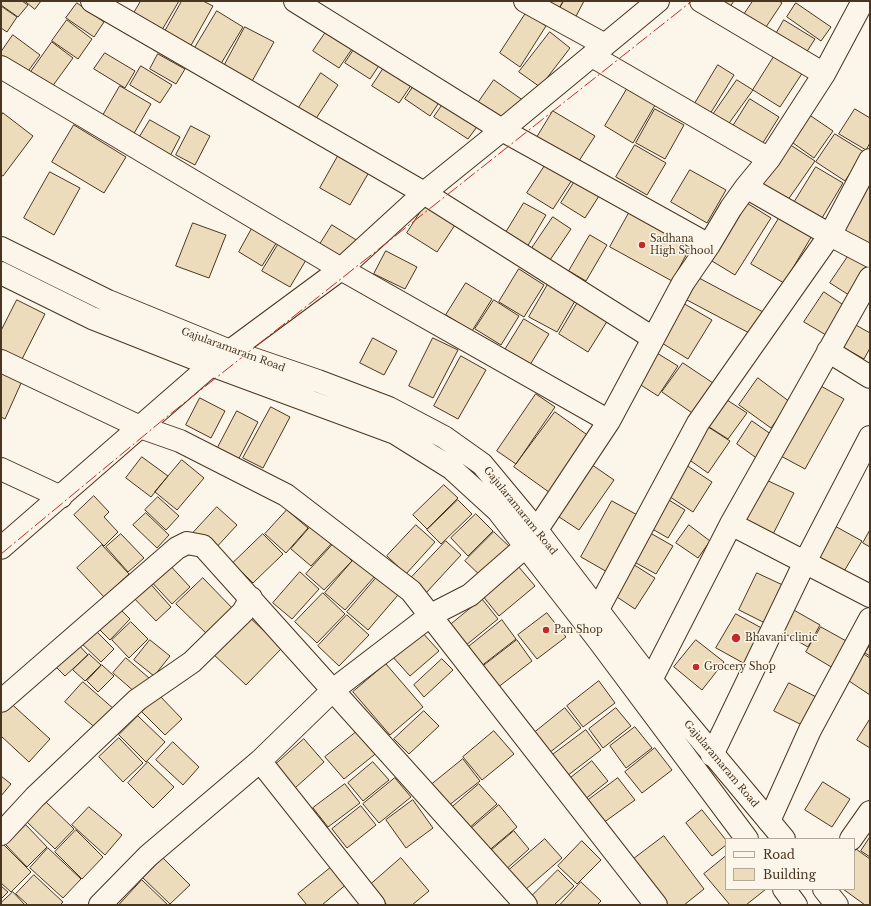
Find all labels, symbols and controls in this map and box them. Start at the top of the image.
place label: Sadhana High School [650,233,713,256]
marker: Sadhana High School [637,240,647,250]
street label: Gajularamaram Road [179,326,287,374]
street label: Gajularamaram Road [481,465,559,557]
place label: Pan Shop [554,624,603,636]
marker: Pan Shop [541,625,551,635]
marker: Bhavani clinic [730,632,742,644]
place label: Bhavani clinic [745,632,817,644]
place label: Grocery Shop [704,661,776,673]
marker: Grocery Shop [691,662,701,672]
street label: Gajularamaram Road [681,718,761,810]
legend [725,838,855,890]
text: Road [763,847,795,862]
text: Building [763,867,816,882]

